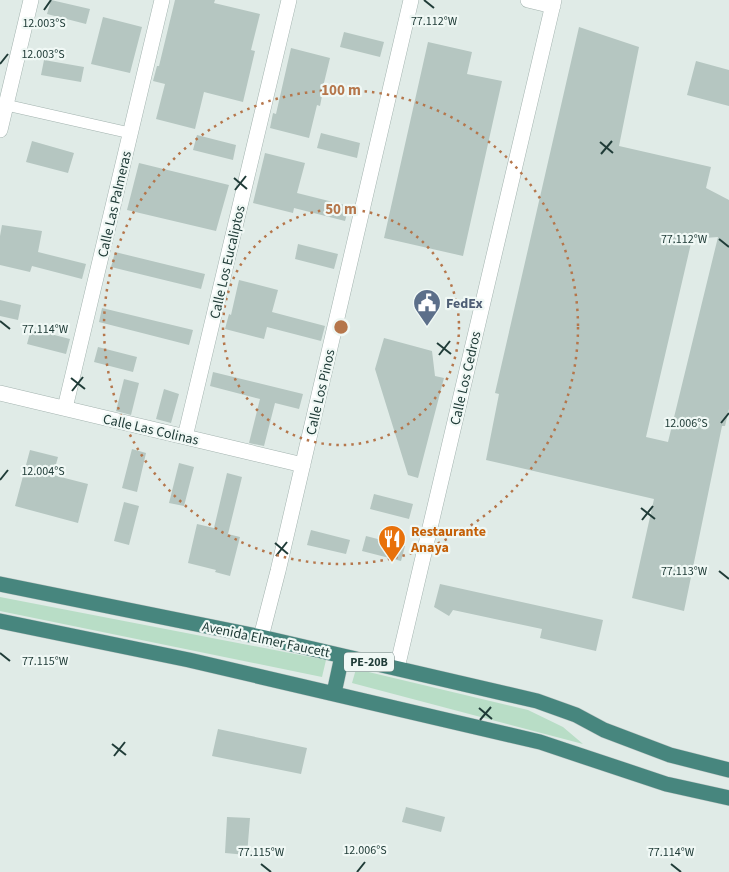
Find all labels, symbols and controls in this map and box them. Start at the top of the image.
text: 77.112°W [411,13,458,30]
text: 12.003°S [22,15,66,32]
text: 12.003°S [21,46,65,63]
text: 100 m [321,80,361,101]
street label: Calle Las Palmeras [93,149,137,259]
text: 50 m [325,199,357,220]
street label: Calle Los Eucaliptos [205,204,251,321]
text: 77.112°W [661,231,708,248]
public building icon: FedEx [412,288,442,327]
place label: FedEx [446,294,483,314]
centre of rings [332,318,350,336]
text: 77.114°W [22,321,69,338]
street label: Calle Los Cedros [445,329,487,427]
street label: Calle Los Pinos [301,347,341,437]
street label: Calle Las Colinas [101,409,201,451]
text: 12.006°S [664,415,708,432]
text: 12.004°S [21,463,65,480]
place label: Restaurante Anaya [410,522,486,558]
restaurant icon: Restaurante Anaya [377,524,407,563]
text: 77.113°W [661,563,708,580]
street label: Avenida Elmer Faucett [200,617,332,663]
road number: PE-20B [344,652,394,672]
text: 77.115°W [22,653,69,670]
text: 12.006°S [343,842,387,859]
text: 77.115°W [238,844,285,861]
text: 77.114°W [648,844,695,861]

